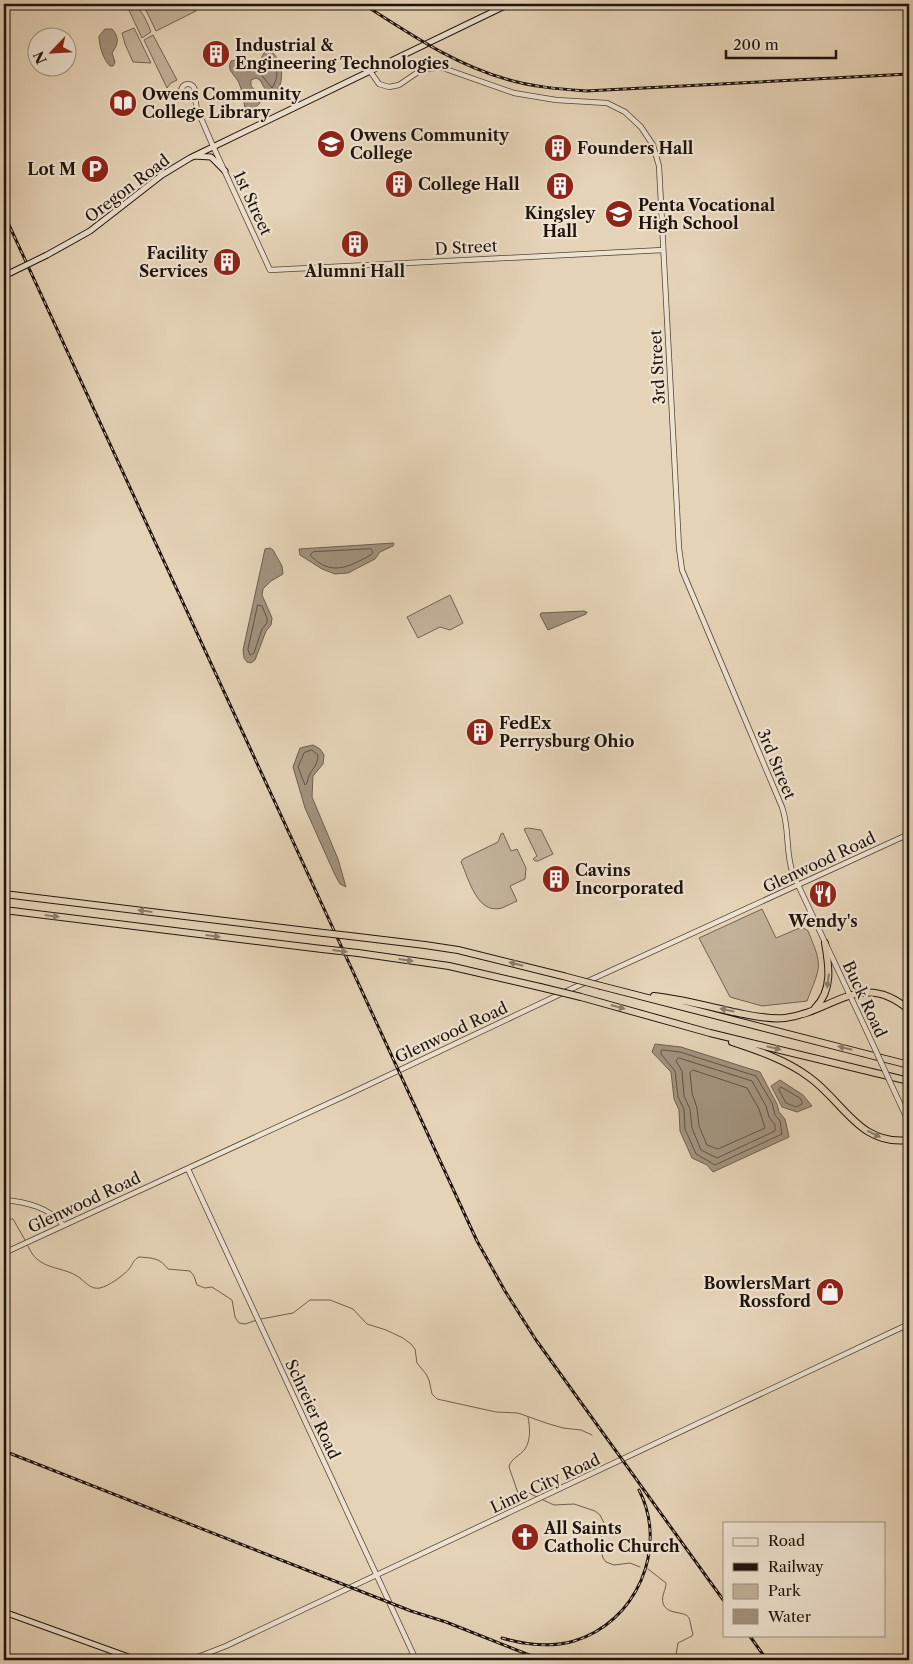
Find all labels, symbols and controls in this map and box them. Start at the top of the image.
north arrow [28,28,78,78]
scale bar [726,28,836,60]
place label: Industrial & Engineering Technologies [235,35,449,73]
text: 200 m [733,35,779,54]
building icon: Industrial & Engineering Technologies [201,39,231,69]
text: N [29,48,51,67]
place label: Owens Community College Library [142,84,302,122]
library icon: Owens Community College Library [108,88,138,118]
place label: Owens Community College [350,125,510,163]
school or university icon: Owens Community College [316,129,346,159]
building icon: Founders Hall [543,133,573,163]
place label: Founders Hall [577,138,694,158]
street label: Oregon Road [81,150,173,226]
parking icon: Lot M [80,154,110,184]
place label: Lot M [27,159,76,179]
street label: 1st Street [229,168,277,239]
building icon: College Hall [384,169,414,199]
building icon: Kingsley Hall [545,171,575,201]
place label: College Hall [418,174,520,194]
place label: Penta Vocational High School [638,195,776,233]
school or university icon: Penta Vocational High School [604,199,634,229]
place label: Kingsley Hall [525,203,597,241]
building icon: Alumni Hall [340,229,370,259]
street label: D Street [434,235,498,259]
place label: Facility Services [139,243,209,281]
building icon: Facility Services [212,247,242,277]
place label: Alumni Hall [304,261,405,281]
street label: 3rd Street [645,329,669,405]
place label: FedEx Perrysburg Ohio [499,713,634,751]
building icon: FedEx Perrysburg Ohio [465,717,495,747]
street label: 3rd Street [753,726,801,803]
street label: Glenwood Road [759,827,879,897]
place label: Cavins Incorporated [575,860,684,898]
building icon: Cavins Incorporated [541,864,571,894]
restaurant icon: Wendy's [808,879,838,909]
one-way arrow [136,907,152,915]
place label: Wendy's [787,911,858,931]
one-way arrow [44,912,60,920]
one-way arrow [206,932,222,940]
one-way arrow [332,947,348,955]
one-way arrow [399,956,415,964]
street label: Buck Road [839,958,892,1041]
one-way arrow [508,960,523,968]
one-way arrow [823,973,831,989]
street label: Glenwood Road [391,997,511,1067]
one-way arrow [610,1004,625,1012]
one-way arrow [719,1006,735,1014]
one-way arrow [767,1044,782,1052]
one-way arrow [838,1044,853,1052]
one-way arrow [867,1131,881,1139]
street label: Glenwood Road [24,1167,144,1237]
place label: BowlersMart Rossford [704,1273,812,1311]
shop icon: BowlersMart Rossford [815,1277,845,1307]
street label: Schreier Road [281,1356,345,1462]
street label: Lime City Road [487,1449,603,1517]
place label: All Saints Catholic Church [543,1518,680,1556]
church icon: All Saints Catholic Church [510,1522,540,1552]
legend [723,1522,886,1636]
text: Road [768,1531,805,1550]
text: Railway [768,1557,824,1576]
text: Park [768,1581,802,1600]
text: Water [767,1607,812,1626]

